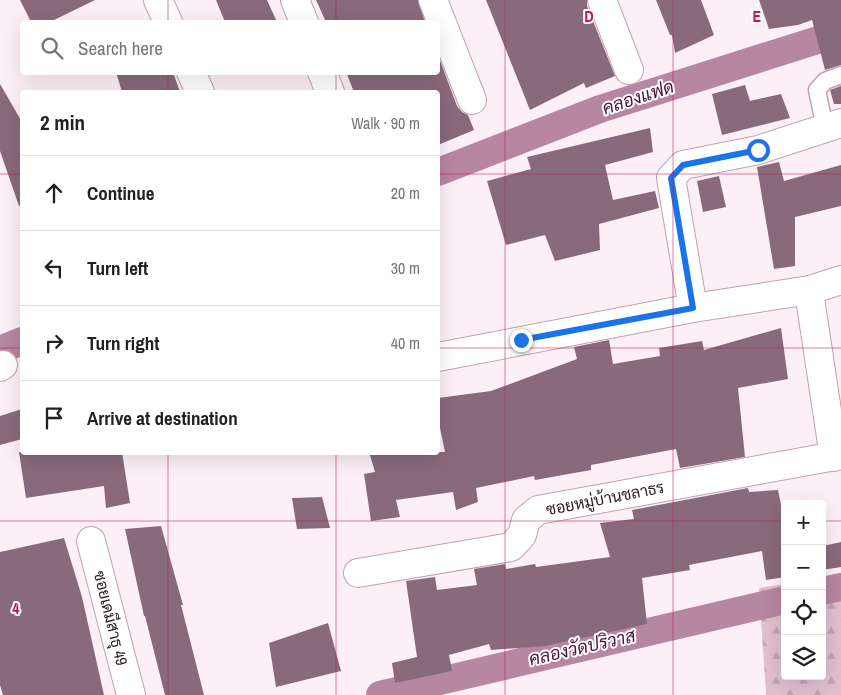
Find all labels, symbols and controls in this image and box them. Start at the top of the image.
text: D [584,5,594,27]
text: E [753,5,762,27]
search box [20,20,440,75]
icon: search [38,34,66,62]
text: Search here [78,35,163,61]
water label: คลองแฟด [599,74,677,120]
text: 2 min [40,108,85,137]
text: Walk · 90 m [351,112,420,134]
route start [747,139,770,162]
icon: ahead [40,179,68,207]
text: Continue [87,180,155,206]
text: 20 m [391,182,420,204]
icon: left [40,254,68,282]
text: Turn left [87,255,148,281]
text: 30 m [391,257,420,279]
icon: right [40,329,68,357]
route end [510,329,533,352]
text: Turn right [87,330,159,356]
text: 40 m [391,332,420,354]
icon: arrive [40,404,68,432]
text: Arrive at destination [87,405,238,431]
street label: ซอยหมู่บ้านชลาธร [544,476,666,521]
map controls [781,500,826,680]
button: + [781,500,826,545]
button: − [781,545,826,590]
street label: ซอยเดมีสาธุ 49 [88,568,133,668]
button: locate [781,590,826,635]
text: 4 [12,597,20,619]
water label: คลองวัดปริวาส [526,622,638,671]
button: layers [781,635,826,680]

